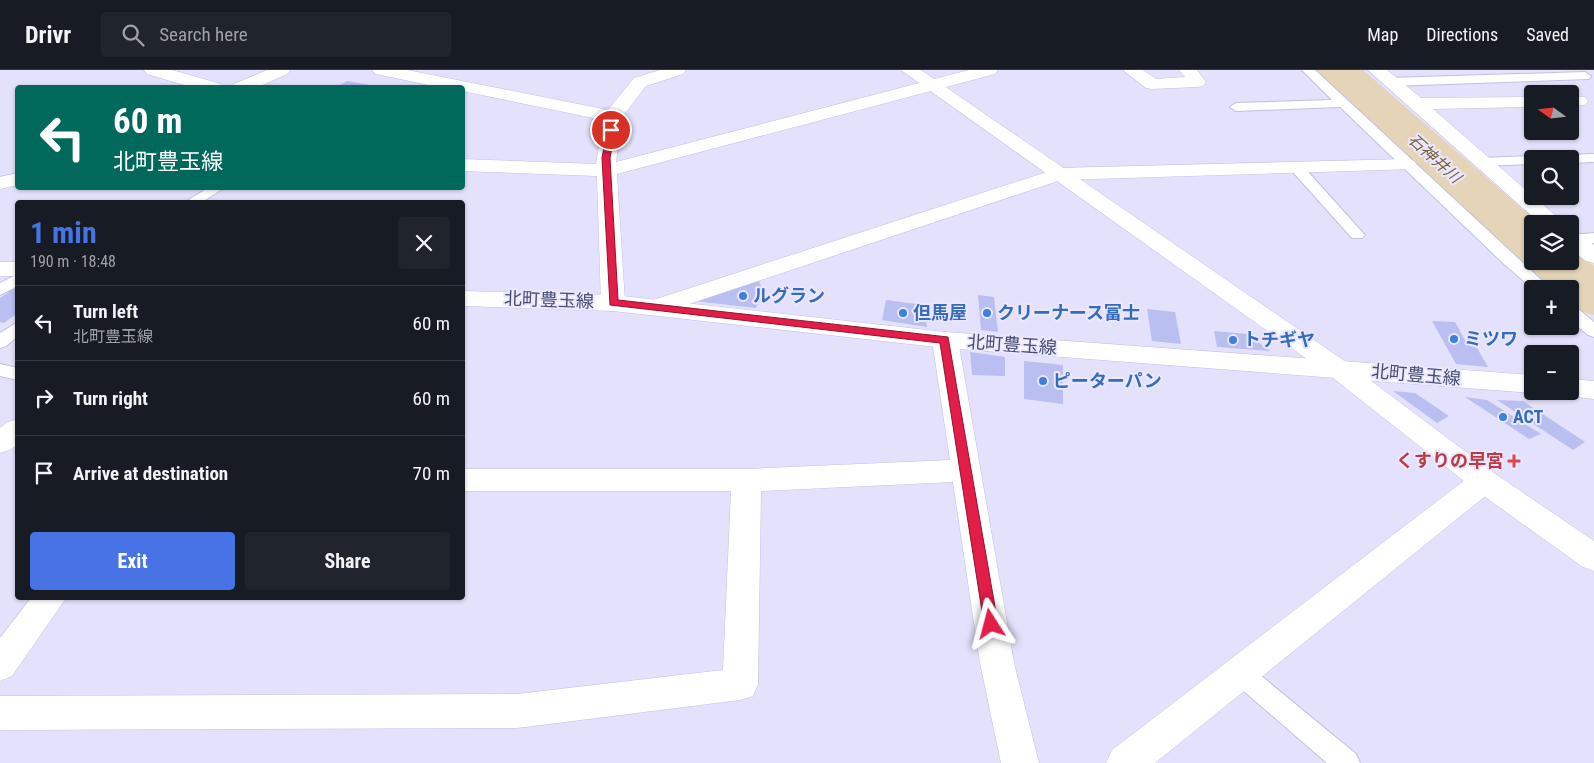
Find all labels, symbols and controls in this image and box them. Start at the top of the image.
search box [101,12,451,57]
text: Drivr [25,21,71,49]
icon: search [119,21,147,49]
text: Search here [159,23,248,46]
text: Map [1367,24,1398,45]
text: Directions [1426,24,1498,45]
text: Saved [1526,24,1569,45]
north arrow [1524,85,1579,140]
map controls [1524,85,1579,400]
text: 60 m [113,101,182,142]
icon: left [30,105,95,170]
pin [590,109,632,151]
icon: arrive [597,116,625,144]
water label: 石神井川 [1405,130,1466,188]
text: 北町豊玉線 [113,149,223,174]
button: search [1524,150,1579,205]
text: 1 min [30,215,97,250]
button: layers [1524,215,1579,270]
button: close [398,217,450,269]
text: 190 m · 18:48 [30,252,116,271]
button: + [1524,280,1579,335]
place label: ルグラン [753,285,825,306]
street label: 北町豊玉線 [504,287,594,312]
marker: ルグラン [737,290,749,302]
text: Turn left [73,300,138,323]
place label: 但馬屋 [913,302,967,323]
place label: クリーナース富士 [997,302,1140,323]
marker: 但馬屋 [897,307,909,319]
marker: クリーナース富士 [981,307,993,319]
icon: left [30,309,58,337]
text: 60 m [413,312,450,335]
text: 北町豊玉線 [73,327,153,346]
place label: ミツワ [1464,328,1518,349]
place label: トチギヤ [1243,329,1315,350]
street label: 北町豊玉線 [966,331,1058,358]
marker: ミツワ [1448,333,1460,345]
marker: トチギヤ [1227,334,1239,346]
button: − [1524,345,1579,400]
street label: 北町豊玉線 [1370,360,1462,389]
place label: ピーターパン [1053,370,1162,391]
marker: ピーターパン [1037,375,1049,387]
icon: right [30,384,58,412]
text: Turn right [73,387,148,410]
text: 60 m [413,387,450,410]
place label: ACT [1513,406,1544,427]
marker: ACT [1497,411,1509,423]
place label: くすりの早宮 [1396,450,1504,471]
marker: くすりの早宮 [1508,455,1520,467]
icon: arrive [30,459,58,487]
text: Arrive at destination [73,462,228,485]
text: 70 m [413,462,450,485]
button: Exit [30,532,235,590]
button: Share [245,532,450,590]
position arrow [964,597,1016,649]

